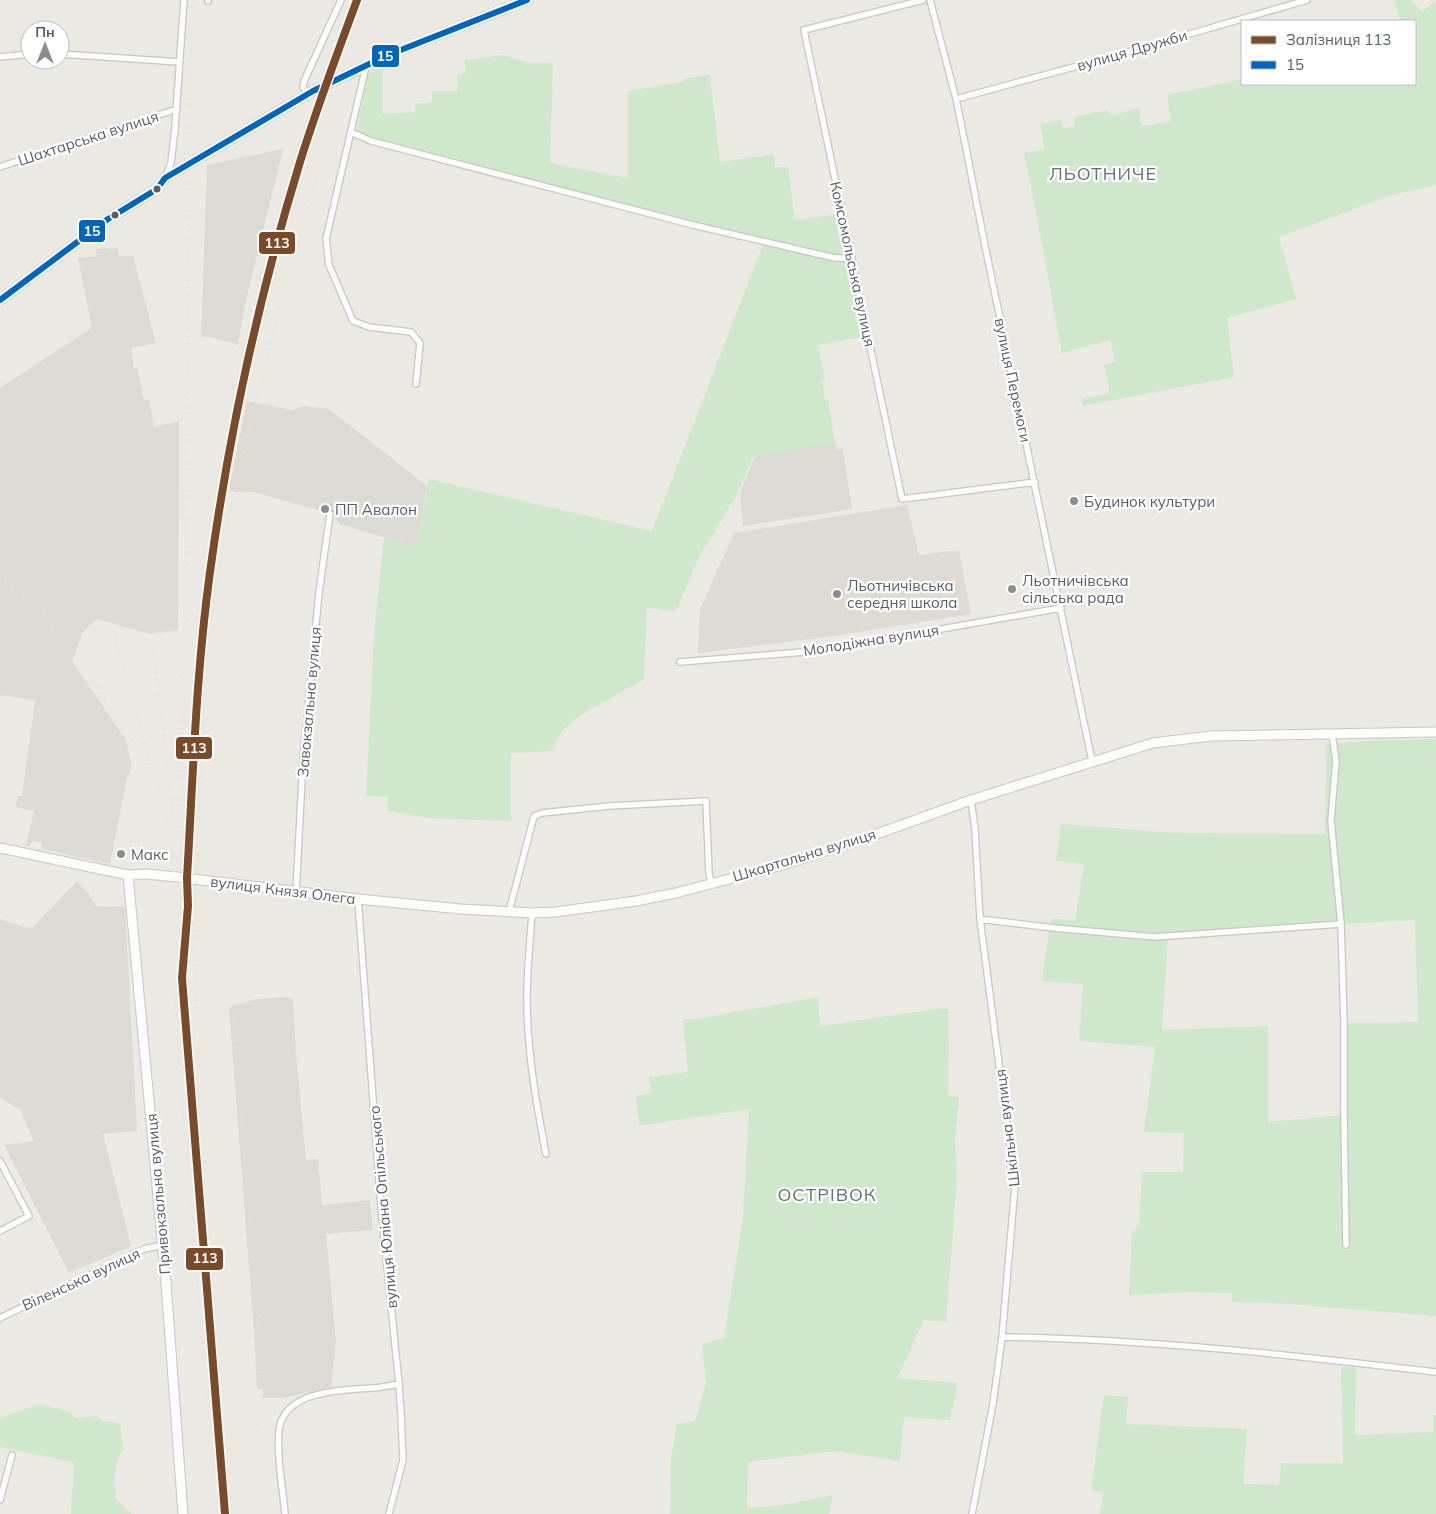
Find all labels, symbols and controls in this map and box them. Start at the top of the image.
north arrow [20,20,70,70]
legend [1241,20,1416,85]
text: Пн [35,23,55,41]
street label: вулиця Дружби [1075,25,1189,75]
text: Залізниця 113 [1286,30,1391,49]
line badge: 15 [371,44,400,68]
text: 15 [377,47,393,65]
text: 15 [1286,55,1304,74]
street label: Шахтарська вулиця [15,106,161,170]
district label: ЛЬОТНИЧЕ [1049,162,1157,185]
street label: Комсомольська вулиця [826,180,880,348]
unlabelled marker [152,184,162,194]
unlabelled marker [110,210,120,220]
line badge: 15 [78,219,106,243]
text: 15 [84,222,100,240]
line badge: 113 [258,231,296,255]
text: 113 [264,234,290,252]
street label: вулиця Перемоги [991,316,1035,444]
place label: Будинок культури [1084,492,1215,511]
marker: Будинок культури [1068,495,1080,507]
place label: ПП Авалон [335,500,417,519]
marker: ПП Авалон [319,503,331,515]
place label: Льотничівська сільська рада [1022,571,1129,607]
place label: Льотничівська середня школа [847,576,957,612]
marker: Льотничівська сільська рада [1006,583,1018,595]
marker: Льотничівська середня школа [831,588,843,600]
street label: Молодіжна вулиця [802,620,940,660]
street label: Завокзальна вулиця [293,626,325,778]
line badge: 113 [175,736,213,760]
text: 113 [181,739,207,757]
street label: Шкартальна вулиця [730,824,878,886]
place label: Макс [131,845,169,864]
marker: Макс [115,848,127,860]
street label: вулиця Князя Олега [209,872,357,908]
street label: Шкільна вулиця [990,1068,1024,1188]
street label: вулиця Юліана Опільського [365,1105,401,1309]
street label: Привокзальна вулиця [141,1113,175,1275]
district label: ОСТРІВОК [777,1183,877,1206]
street label: Віленська вулиця [19,1243,143,1315]
line badge: 113 [185,1247,224,1271]
text: 113 [192,1249,218,1267]

